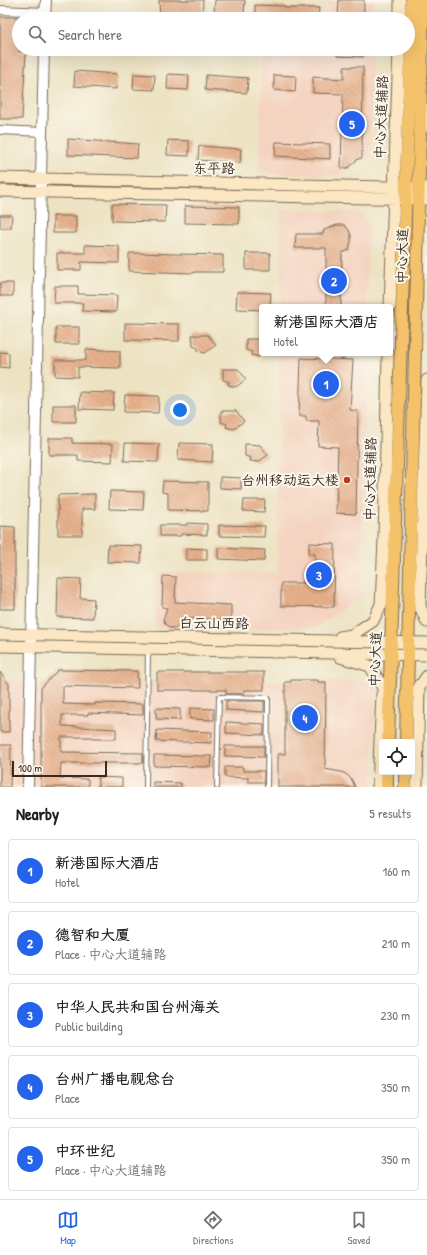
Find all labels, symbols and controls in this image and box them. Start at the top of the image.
search box [12,12,415,56]
icon: search [26,23,48,45]
text: Search here [58,24,122,45]
street label: 中心大道辅路 [370,75,391,159]
pin: 5 [339,109,365,139]
street label: 东平路 [193,158,235,177]
street label: 中心大道 [392,228,411,284]
pin: 2 [321,266,347,296]
popup [259,304,393,356]
text: 新港国际大酒店 [273,311,379,332]
text: Hotel [273,332,298,350]
pin: 1 [313,369,339,399]
your location [170,400,190,420]
street label: 中心大道辅路 [359,437,380,521]
place label: 台州移动运大楼 [241,470,339,489]
marker: 台州移动运大楼 [342,475,352,485]
pin: 3 [306,560,332,590]
street label: 白云山西路 [179,612,249,633]
street label: 中心大道 [364,631,385,687]
pin: 4 [292,703,318,733]
map controls [379,739,415,775]
button: locate [379,739,415,775]
scale bar [12,759,107,778]
text: 100 m [18,761,42,775]
text: Nearby [16,802,59,825]
text: 5 results [369,804,411,822]
text: 新港国际大酒店 [55,852,160,873]
text: 1 [28,862,32,880]
text: 160 m [382,862,410,880]
text: Hotel [55,873,79,891]
text: 德智和大厦 [55,924,130,945]
text: 2 [27,934,33,952]
text: 210 m [382,934,410,952]
text: Place · 中心大道辅路 [55,945,167,963]
text: 中华人民共和国台州海关 [55,996,220,1017]
text: 3 [27,1006,33,1024]
text: 230 m [380,1006,410,1024]
text: Public building [55,1017,123,1035]
text: 台州广播电视总台 [55,1068,175,1089]
text: 4 [28,1078,32,1096]
text: 350 m [381,1078,410,1096]
text: Place [55,1089,80,1107]
text: 中环世纪 [55,1140,115,1161]
text: 5 [27,1150,33,1168]
text: 350 m [381,1150,410,1168]
text: Place · 中心大道辅路 [55,1161,167,1179]
tab: Map [57,1209,79,1247]
tab: Directions [193,1209,234,1247]
tab: Saved [348,1209,370,1247]

